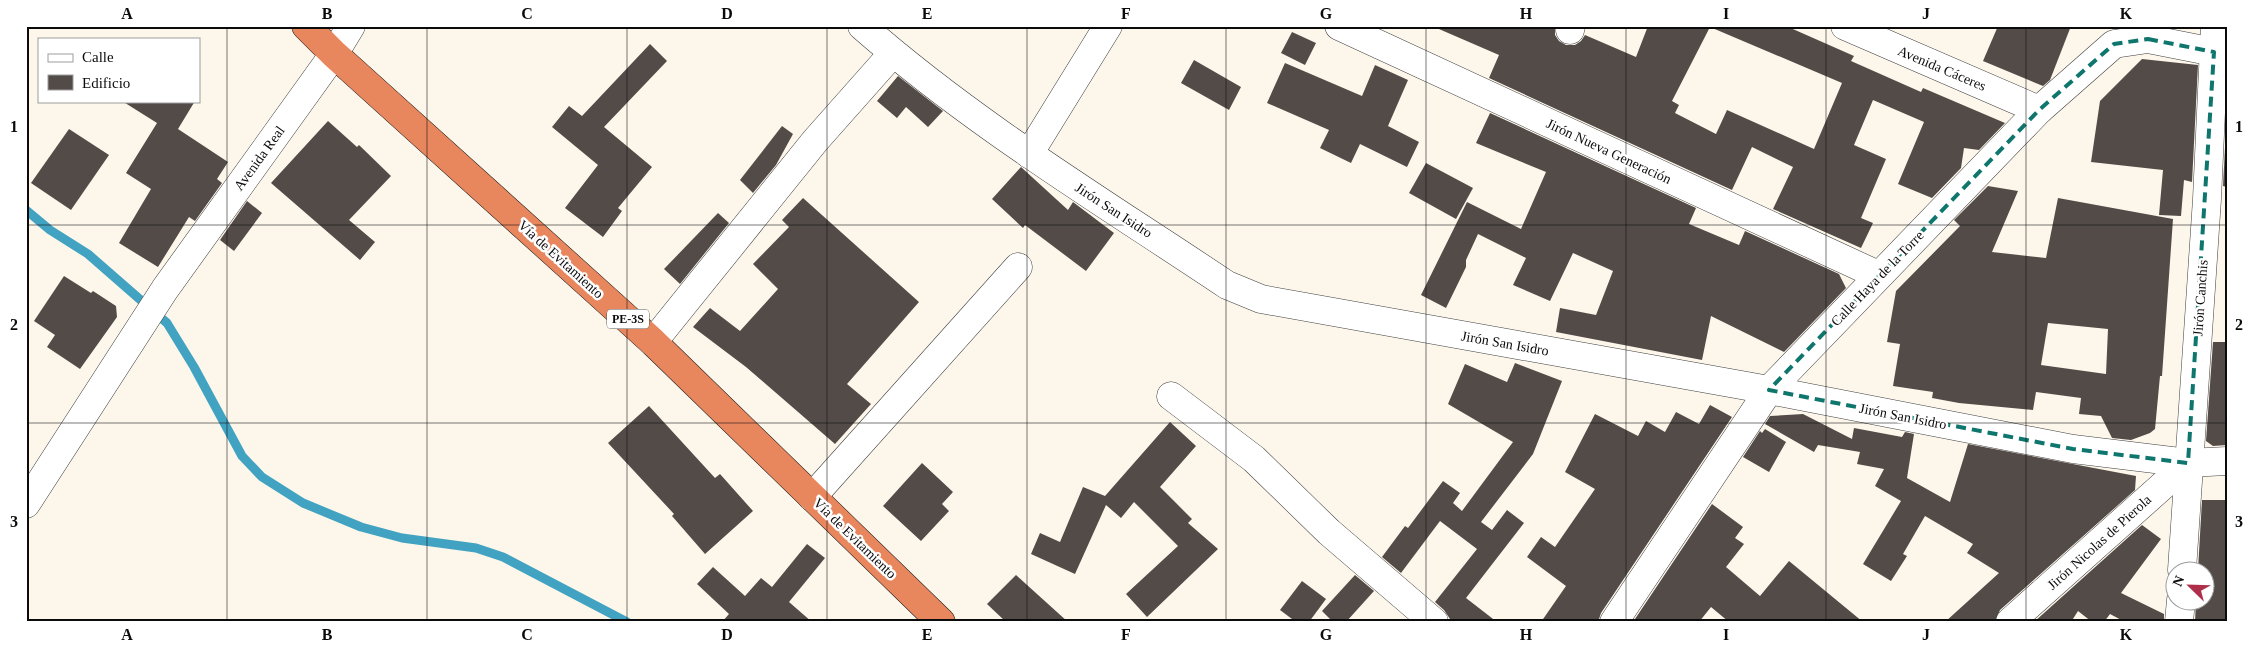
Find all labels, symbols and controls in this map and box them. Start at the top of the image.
text: A [121,5,133,22]
text: B [322,5,333,22]
text: C [521,5,533,22]
text: D [721,5,733,22]
text: E [922,5,932,22]
text: F [1121,5,1131,22]
text: G [1320,5,1333,22]
text: H [1520,5,1533,22]
text: I [1723,5,1729,22]
text: J [1922,5,1930,22]
text: K [2120,5,2133,22]
legend [38,38,200,102]
street label: Avenida Cáceres [1896,43,1988,94]
text: Calle [82,49,114,65]
text: Edificio [82,75,130,91]
street label: Jirón Nueva Generación [1544,116,1674,187]
text: 1 [10,118,18,135]
text: 1 [2235,118,2243,135]
street label: Avenida Real [231,123,288,193]
street label: Jirón San Isidro [1072,180,1155,241]
street label: Vía de Evitamiento [515,217,606,301]
street label: Calle Haya de la Torre [1828,228,1927,329]
street label: Jirón Canchis [2190,259,2211,337]
road number: PE-3S [607,310,649,328]
text: 2 [10,316,18,333]
text: 2 [2235,316,2243,333]
street label: Jirón San Isidro [1460,328,1550,359]
street label: Jirón San Isidro [1858,401,1948,432]
street label: Jirón Nicolas de Pierola [2044,491,2155,593]
street label: Vía de Evitamiento [810,495,899,582]
text: 3 [10,513,18,530]
text: 3 [2235,513,2243,530]
north arrow [2166,560,2216,610]
text: N [2170,574,2187,589]
text: A [121,626,133,643]
text: B [322,626,333,643]
text: C [521,626,533,643]
text: D [721,626,733,643]
text: E [922,626,932,643]
text: F [1121,626,1131,643]
text: G [1320,626,1333,643]
text: H [1520,626,1533,643]
text: I [1723,626,1729,643]
text: J [1922,626,1930,643]
text: K [2120,626,2133,643]

